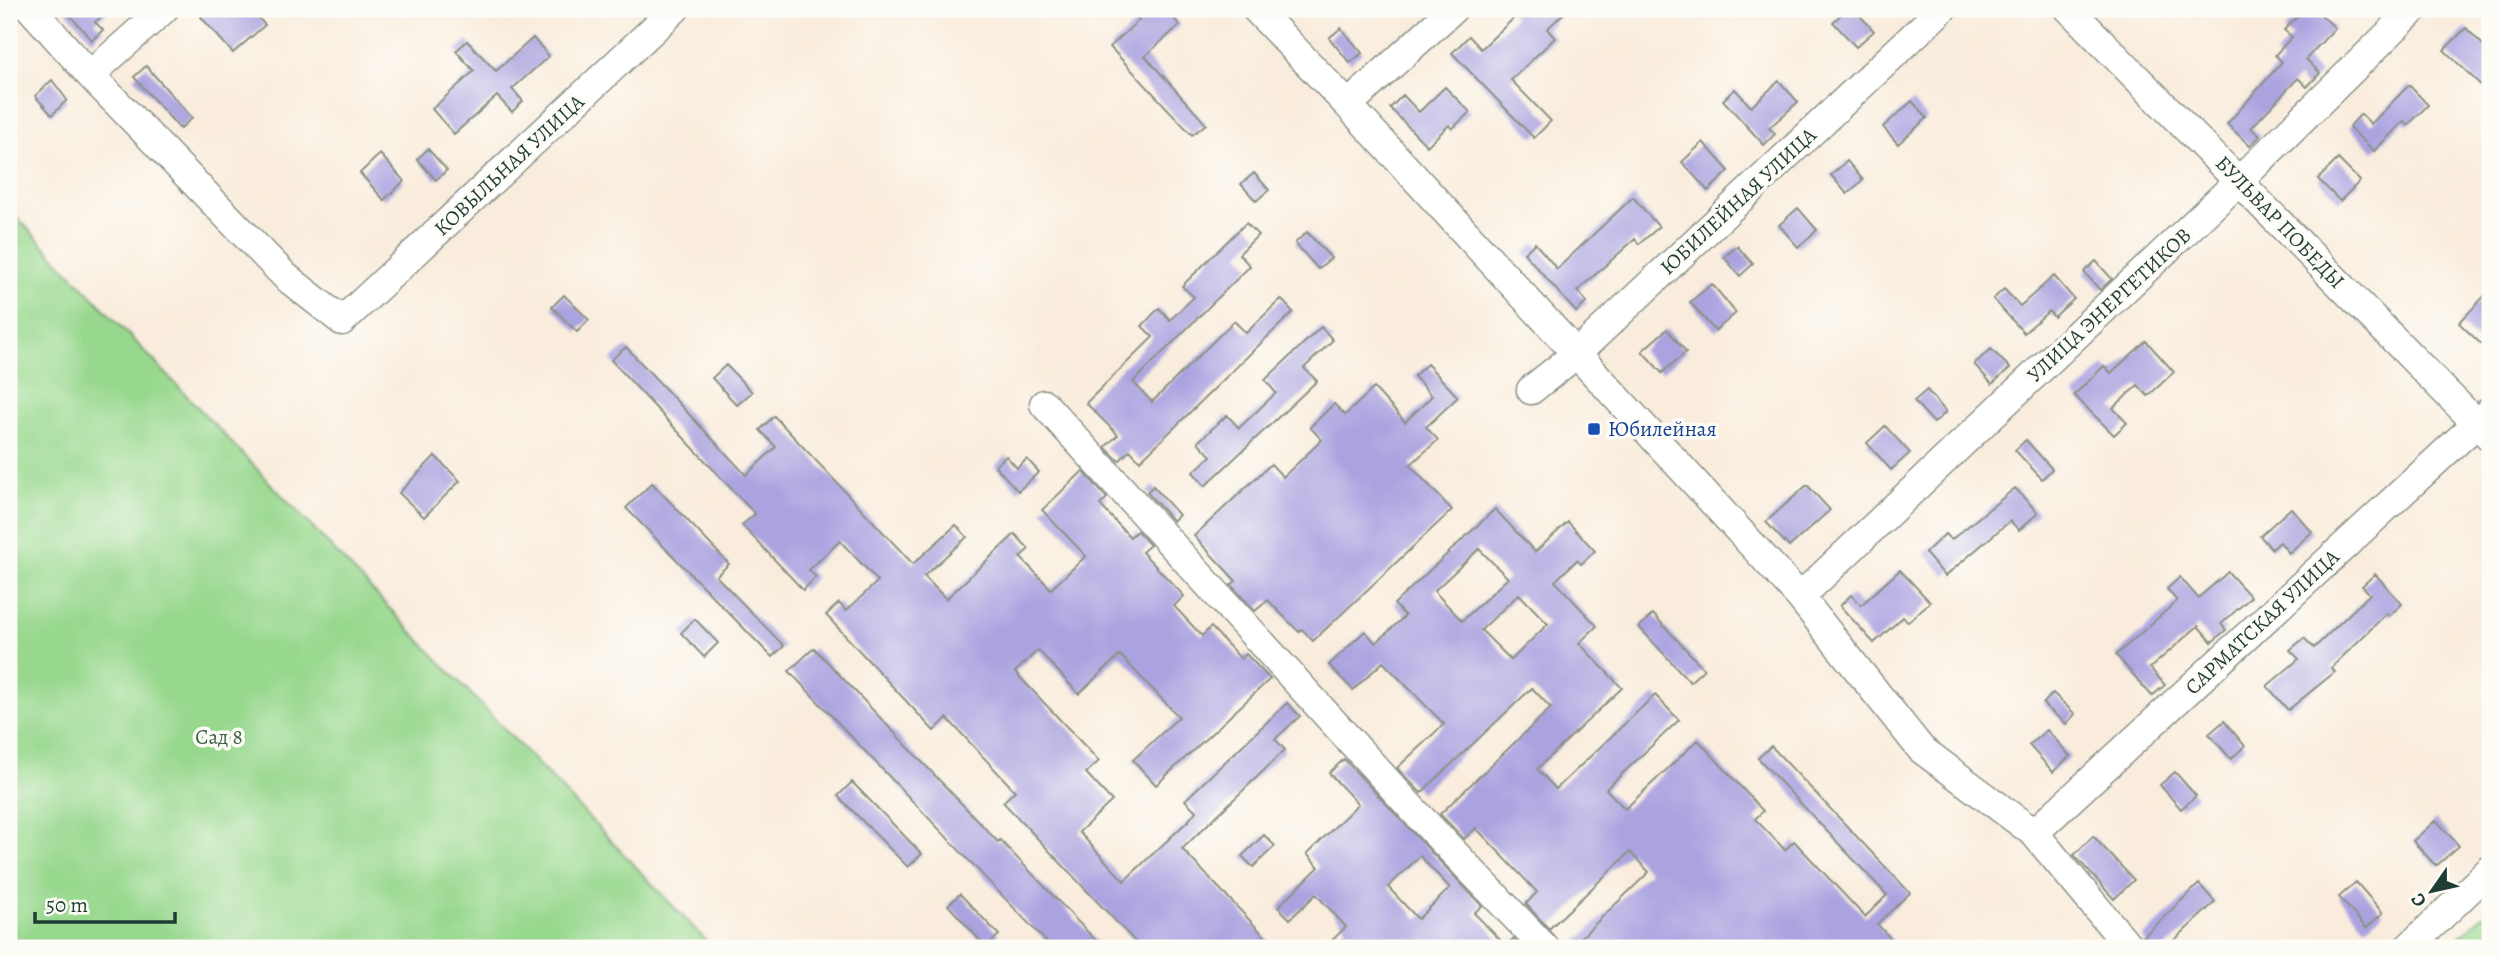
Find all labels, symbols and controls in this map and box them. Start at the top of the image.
street label: КОВЫЛЬНАЯ УЛИЦА [428,87,591,242]
street label: ЮБИЛЕЙНАЯ УЛИЦА [1654,121,1823,281]
street label: БУЛЬВАР ПОБЕДЫ [2209,149,2351,295]
street label: УЛИЦА ЭНЕРГЕТИКОВ [2021,221,2197,389]
place label: Юбилейная [1608,415,1717,443]
marker: Юбилейная [1586,421,1602,437]
street label: САРМАТСКАЯ УЛИЦА [2179,543,2346,701]
park label: Сад 8 [195,723,243,751]
north arrow [2398,856,2468,926]
scale bar [35,880,175,924]
text: С [2405,888,2433,912]
text: 50 m [46,891,88,919]

